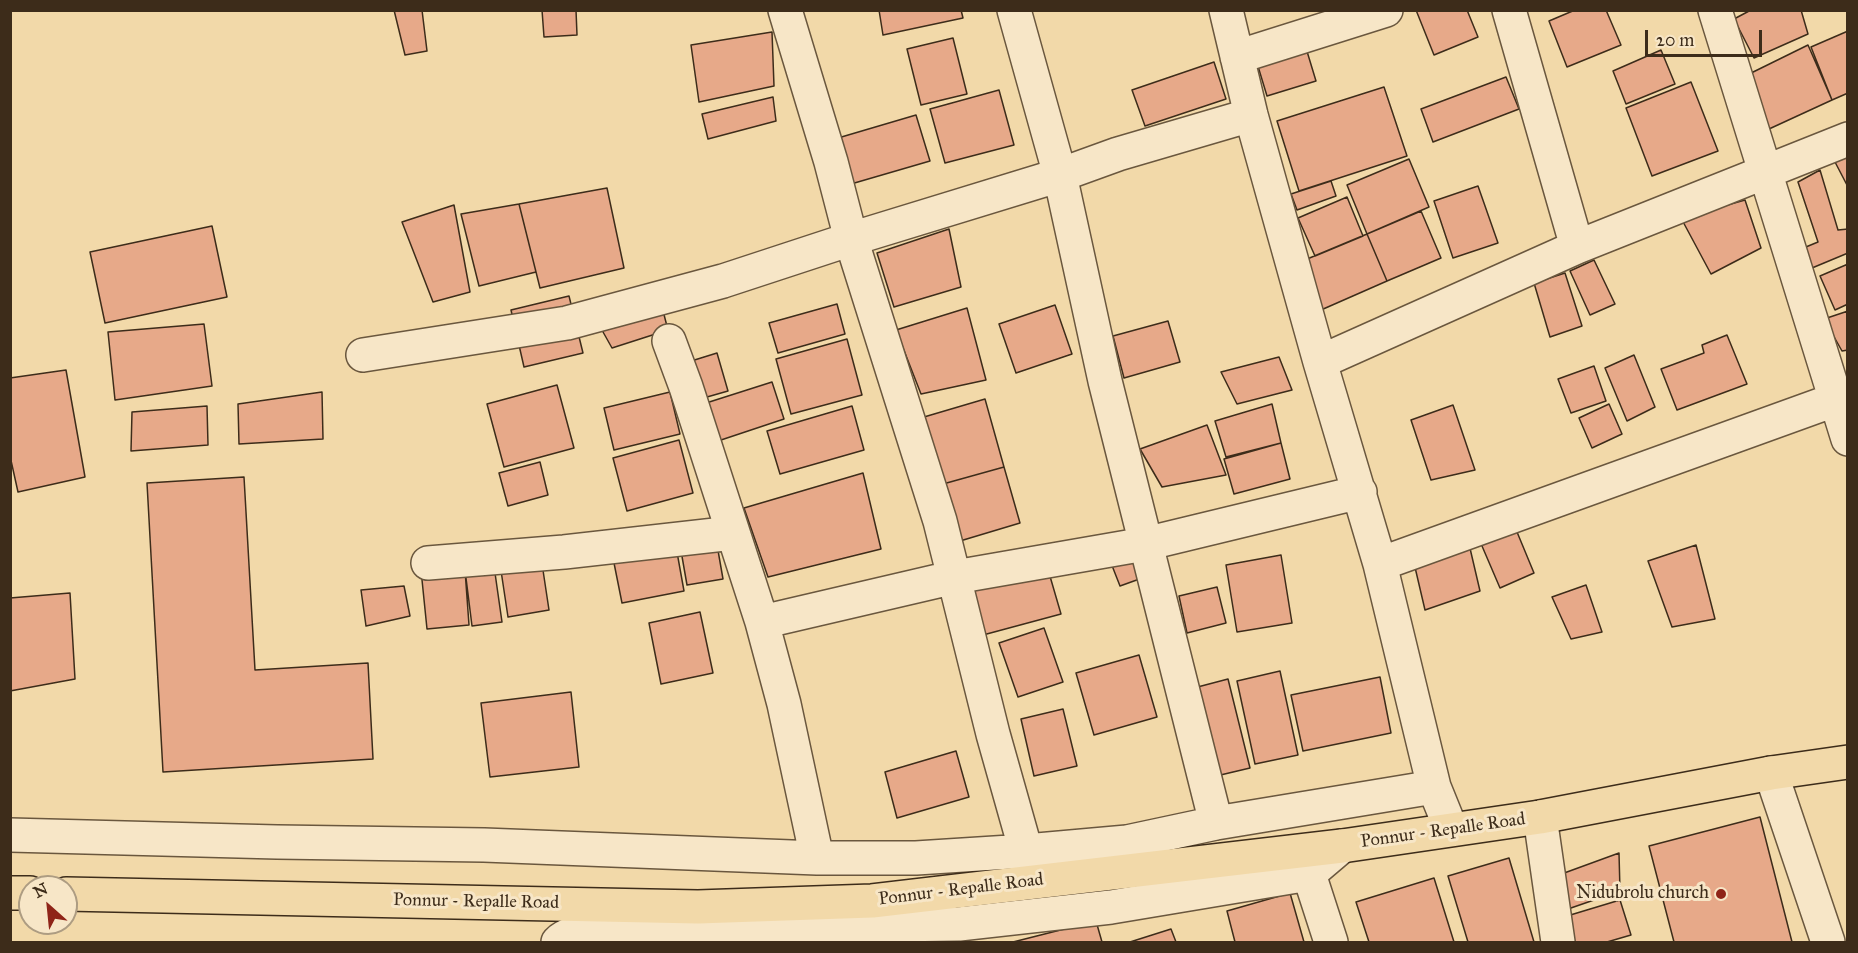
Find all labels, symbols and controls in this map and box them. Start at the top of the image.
scale bar [1648,18,1765,56]
text: 20 m [1656,29,1694,51]
street label: Ponnur - Repalle Road [1359,809,1527,853]
street label: Ponnur - Repalle Road [877,869,1045,911]
north arrow [18,875,78,935]
text: N [30,879,51,902]
place label: Nidubrolu church [1576,883,1709,905]
marker: Nidubrolu church [1714,887,1728,901]
street label: Ponnur - Repalle Road [393,890,559,914]

